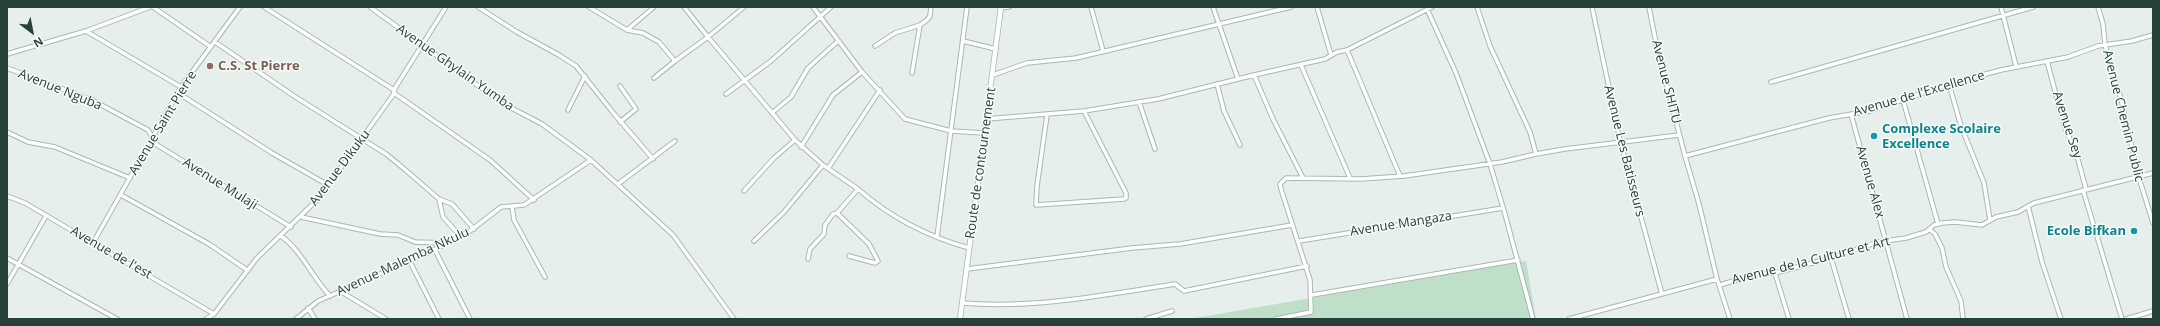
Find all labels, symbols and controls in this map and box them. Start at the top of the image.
north arrow [12,12,52,52]
street label: Avenue Ghylain Yumba [393,21,517,115]
text: N [31,34,46,51]
street label: Avenue SHITU [1648,39,1684,125]
street label: Avenue Chemin Public [2099,48,2147,184]
place label: C.S. St Pierre [218,58,300,74]
marker: C.S. St Pierre [205,61,215,71]
street label: Avenue Nguba [16,66,104,114]
street label: Avenue Saint Pierre [126,68,200,178]
street label: Avenue de l'Excellence [1851,68,1987,120]
street label: Avenue Les Batisseurs [1600,84,1648,218]
street label: Route de contournement [963,86,999,240]
street label: Avenue Sey [2049,90,2085,160]
place label: Complexe Scolaire Excellence [1882,121,2001,152]
street label: Avenue Dikuku [306,127,374,209]
marker: Complexe Scolaire Excellence [1869,131,1879,141]
street label: Avenue Alex [1852,144,1888,220]
street label: Avenue Mulaji [180,155,260,213]
street label: Avenue Mangaza [1349,208,1453,240]
street label: Avenue de l'est [67,223,155,283]
place label: Ecole Bifkan [2047,223,2126,239]
street label: Avenue Malemba Nkulu [334,224,472,300]
marker: Ecole Bifkan [2129,226,2139,236]
street label: Avenue de la Culture et Art [1730,234,1892,288]

